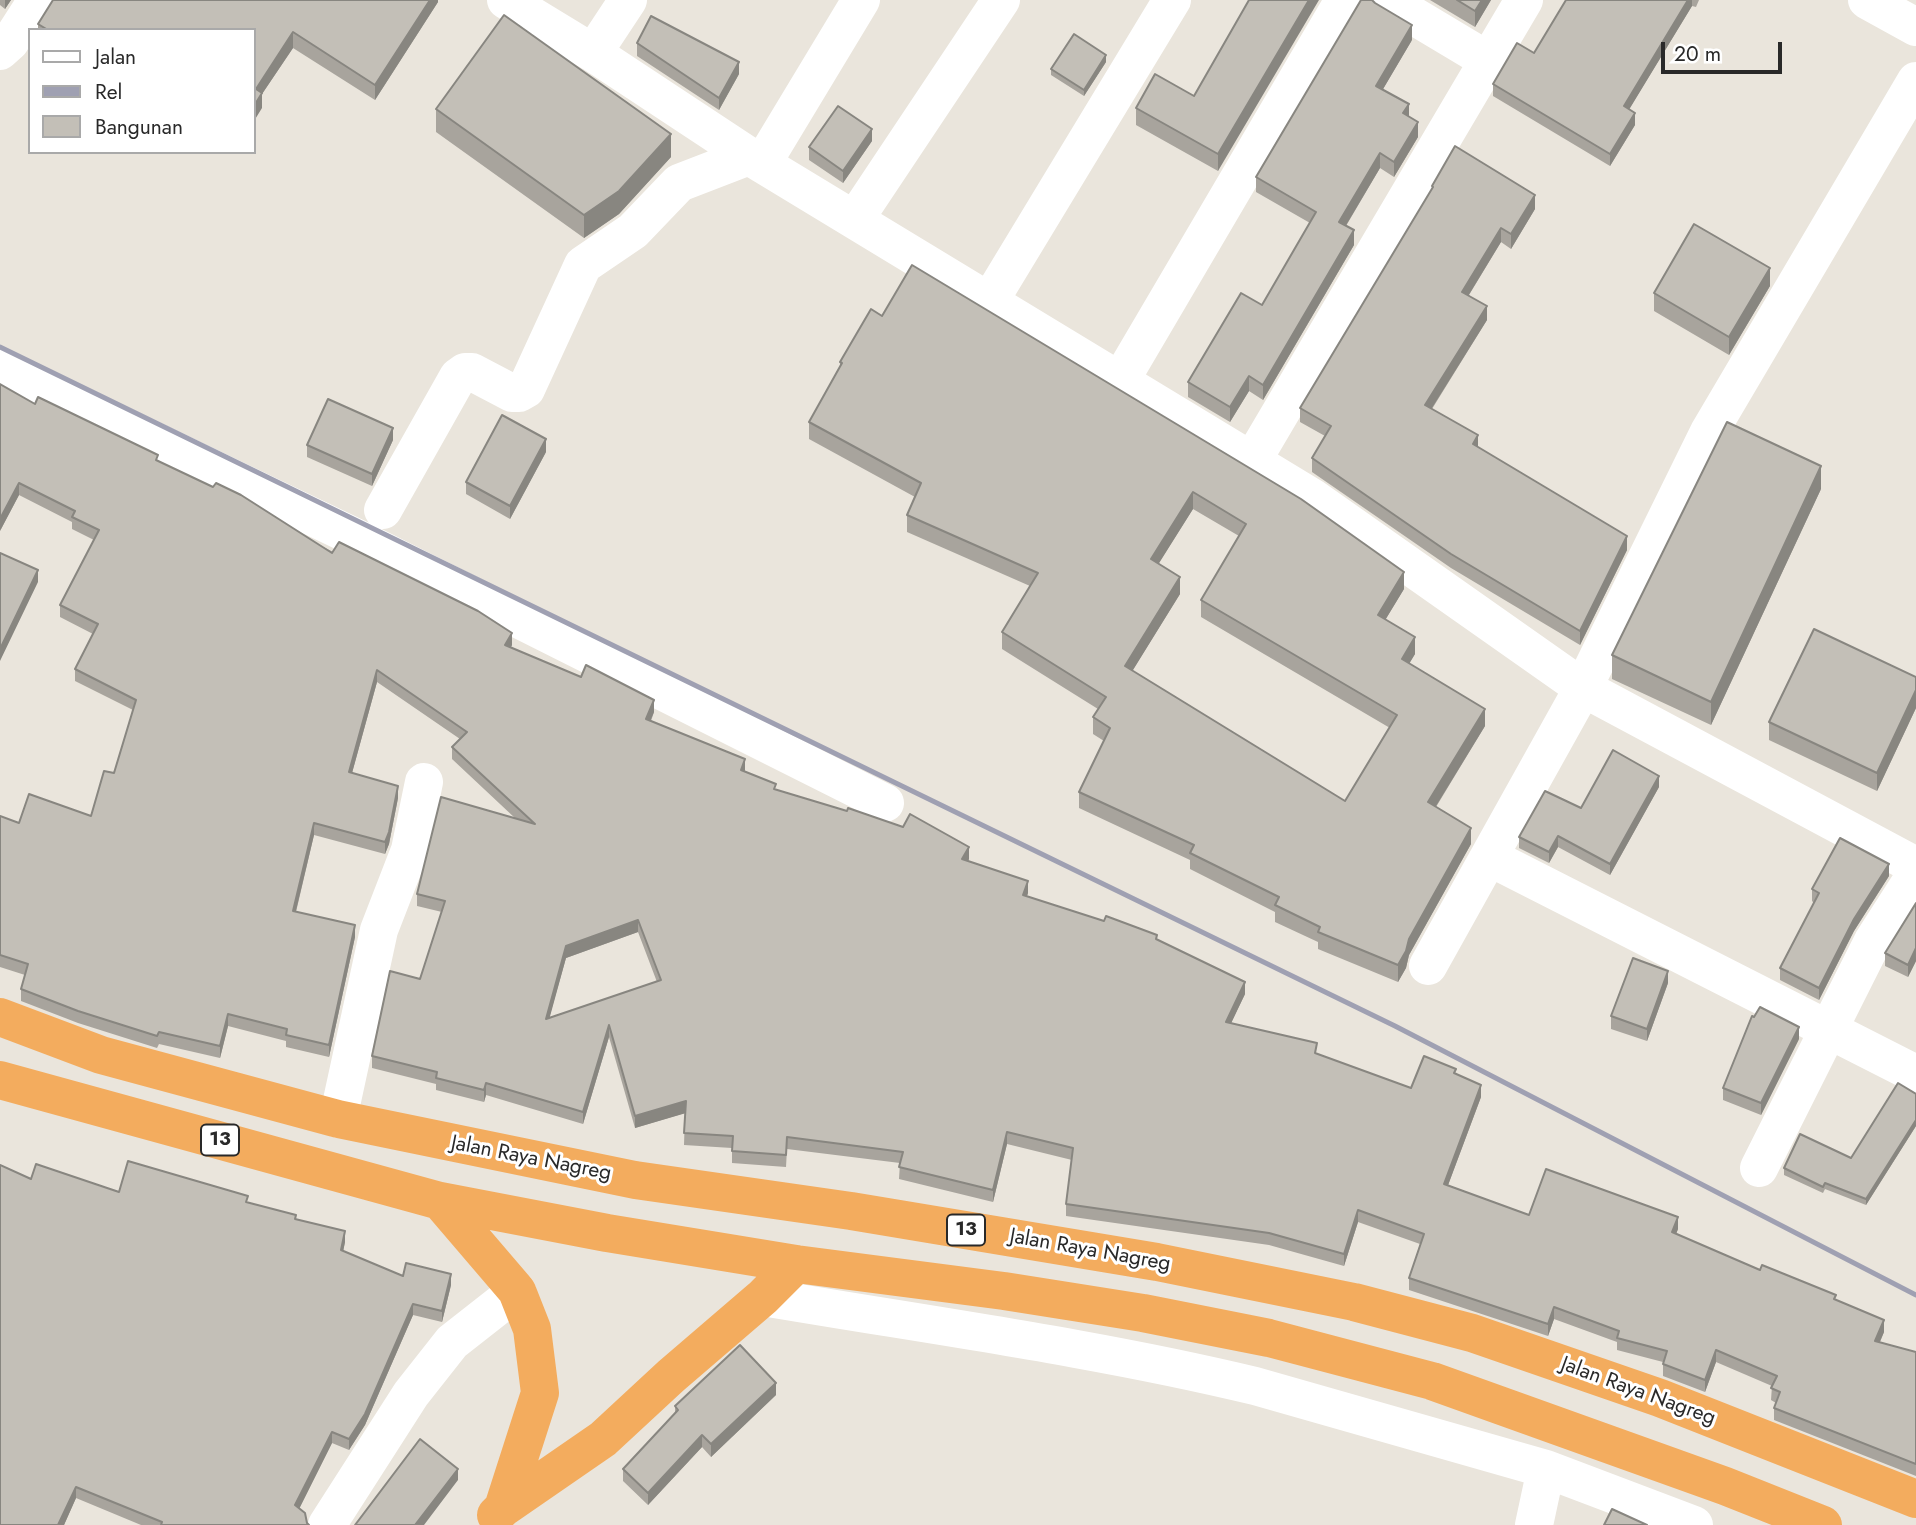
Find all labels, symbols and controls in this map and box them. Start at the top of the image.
legend [28,28,256,154]
scale bar [1664,28,1785,72]
text: 20 m [1674,39,1721,69]
text: Jalan [95,42,136,72]
text: Rel [95,77,122,107]
text: Bangunan [95,112,183,142]
road number: 13 [201,1124,239,1156]
street label: Jalan Raya Nagreg [449,1131,613,1187]
road number: 13 [947,1214,985,1246]
street label: Jalan Raya Nagreg [1008,1224,1172,1278]
street label: Jalan Raya Nagreg [1557,1352,1719,1432]

